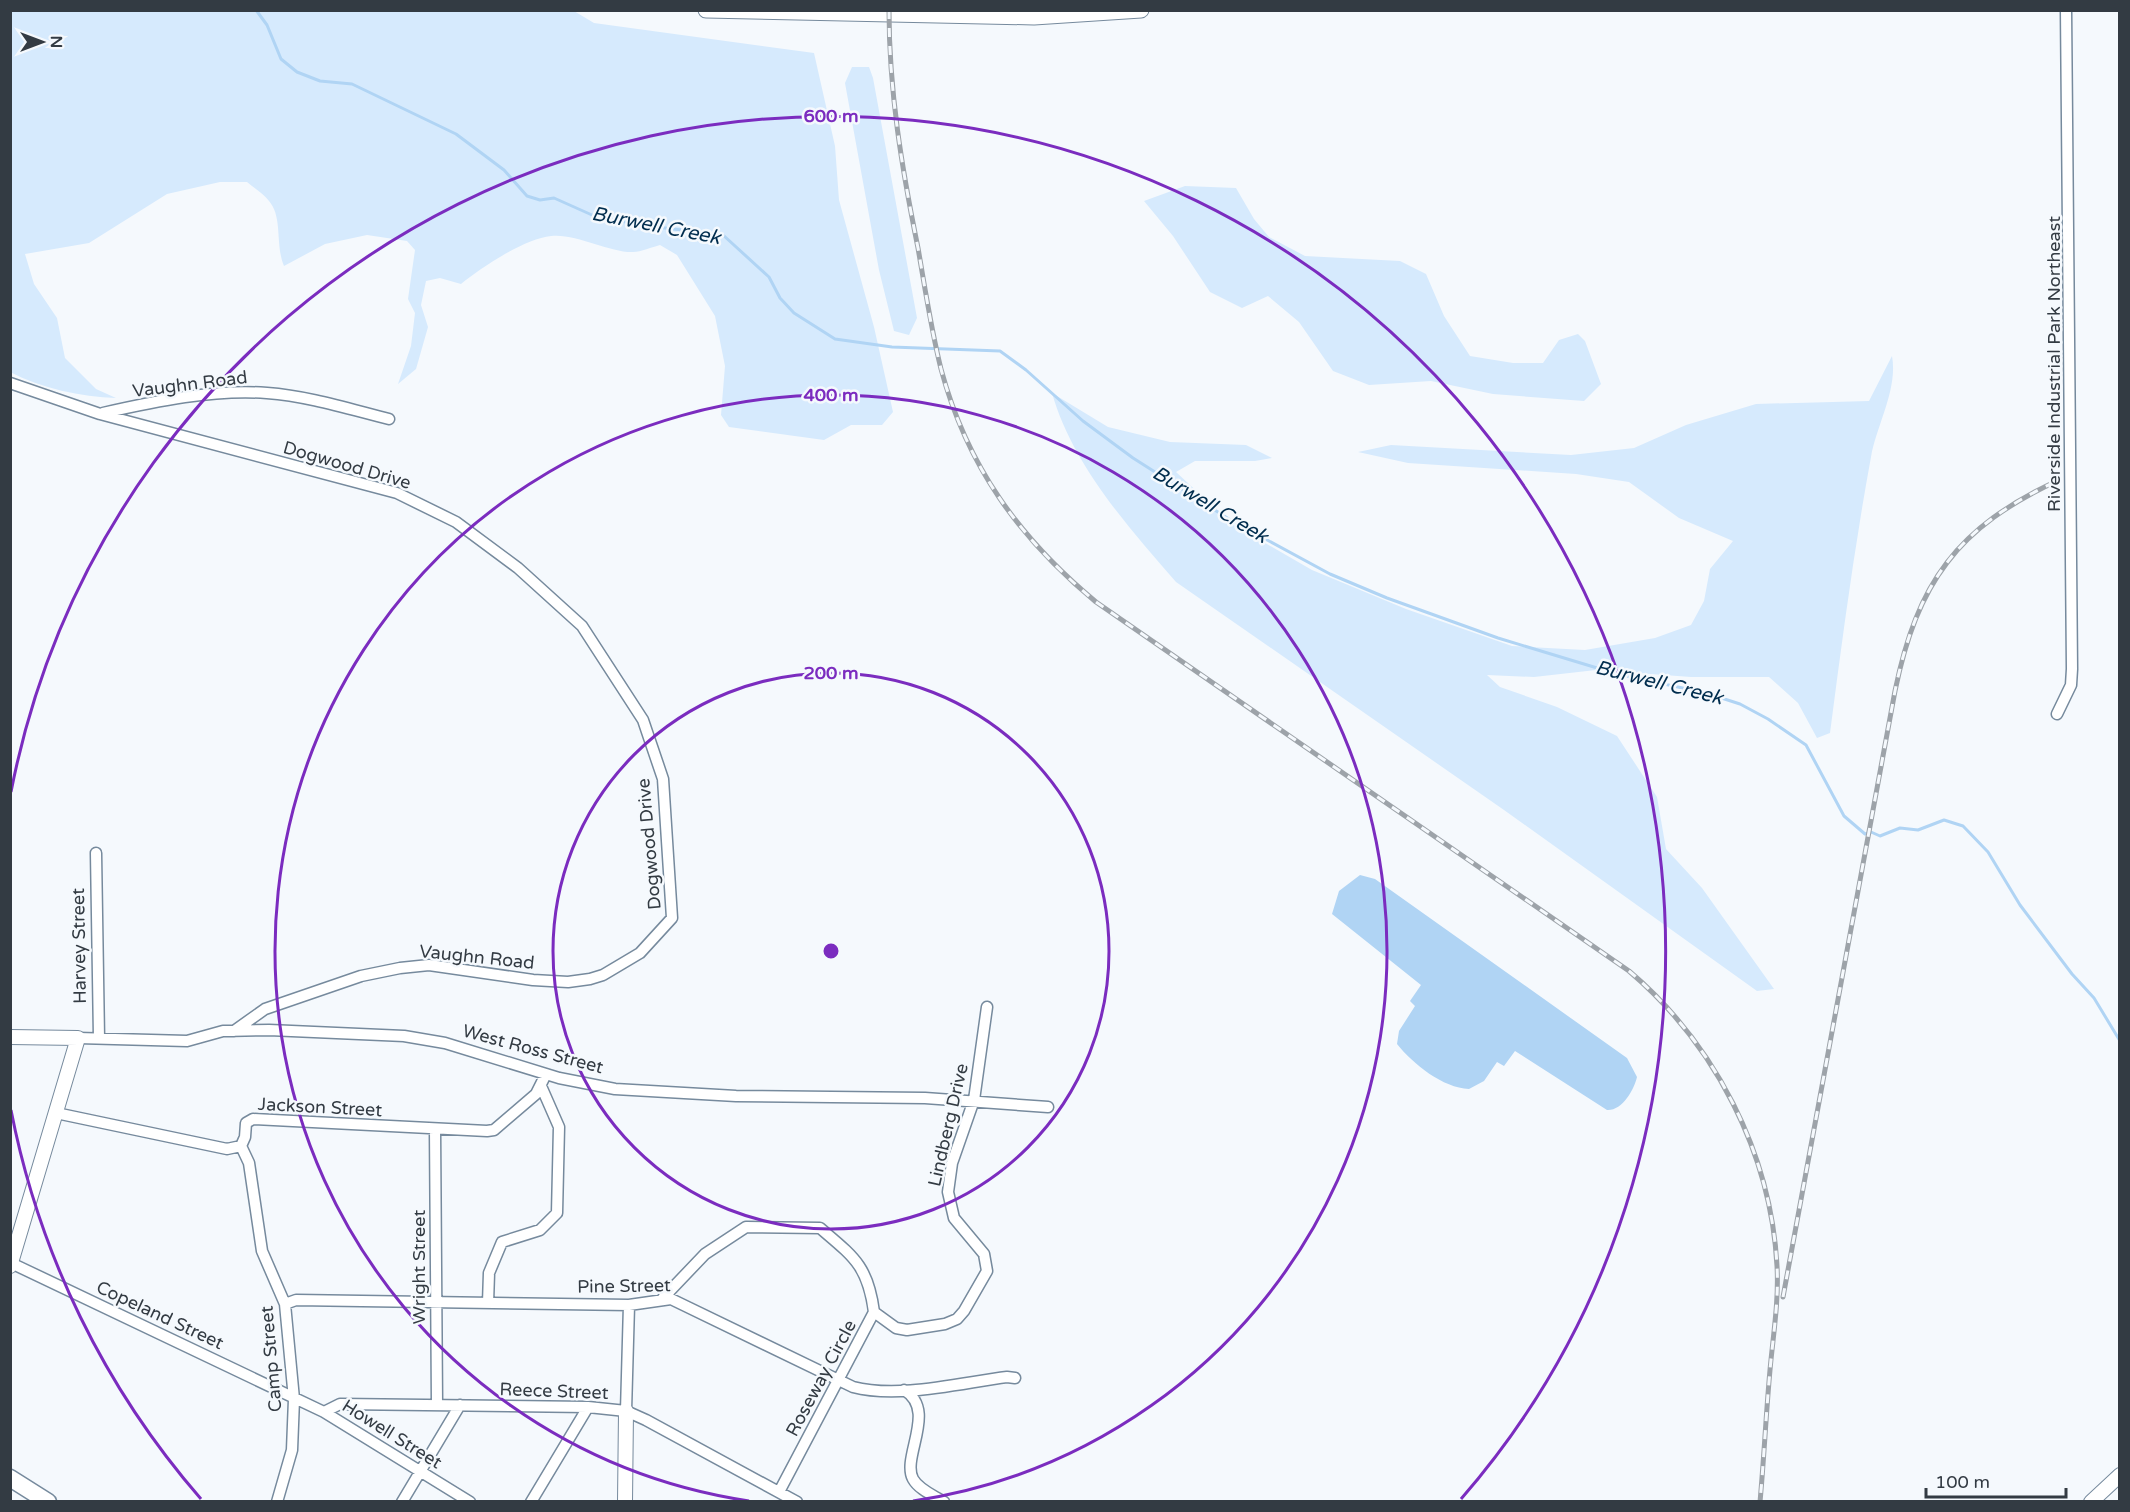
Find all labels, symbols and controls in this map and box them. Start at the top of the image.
north arrow [12,12,72,72]
text: N [46,36,66,48]
text: 600 m [803,105,859,127]
water label: Burwell Creek [590,202,724,251]
street label: Riverside Industrial Park Northeast [2043,216,2065,512]
street label: Vaughn Road [131,366,249,402]
text: 400 m [803,384,859,406]
street label: Dogwood Drive [281,436,413,494]
water label: Burwell Creek [1148,461,1274,550]
water label: Burwell Creek [1593,656,1727,711]
text: 200 m [803,662,859,684]
street label: Dogwood Drive [632,777,666,911]
street label: Harvey Street [67,888,91,1004]
street label: Vaughn Road [418,940,536,974]
centre of rings [821,941,841,961]
street label: West Ross Street [460,1020,606,1078]
street label: Lindberg Drive [923,1061,973,1189]
street label: Jackson Street [257,1093,383,1121]
street label: Wright Street [408,1210,430,1324]
street label: Pine Street [577,1274,671,1298]
street label: Copeland Street [93,1276,227,1354]
street label: Camp Street [255,1305,287,1413]
street label: Roseway Circle [781,1316,861,1440]
street label: Reece Street [499,1378,609,1404]
street label: Howell Street [338,1395,446,1473]
scale bar [1926,1461,2066,1499]
text: 100 m [1935,1471,1990,1493]

